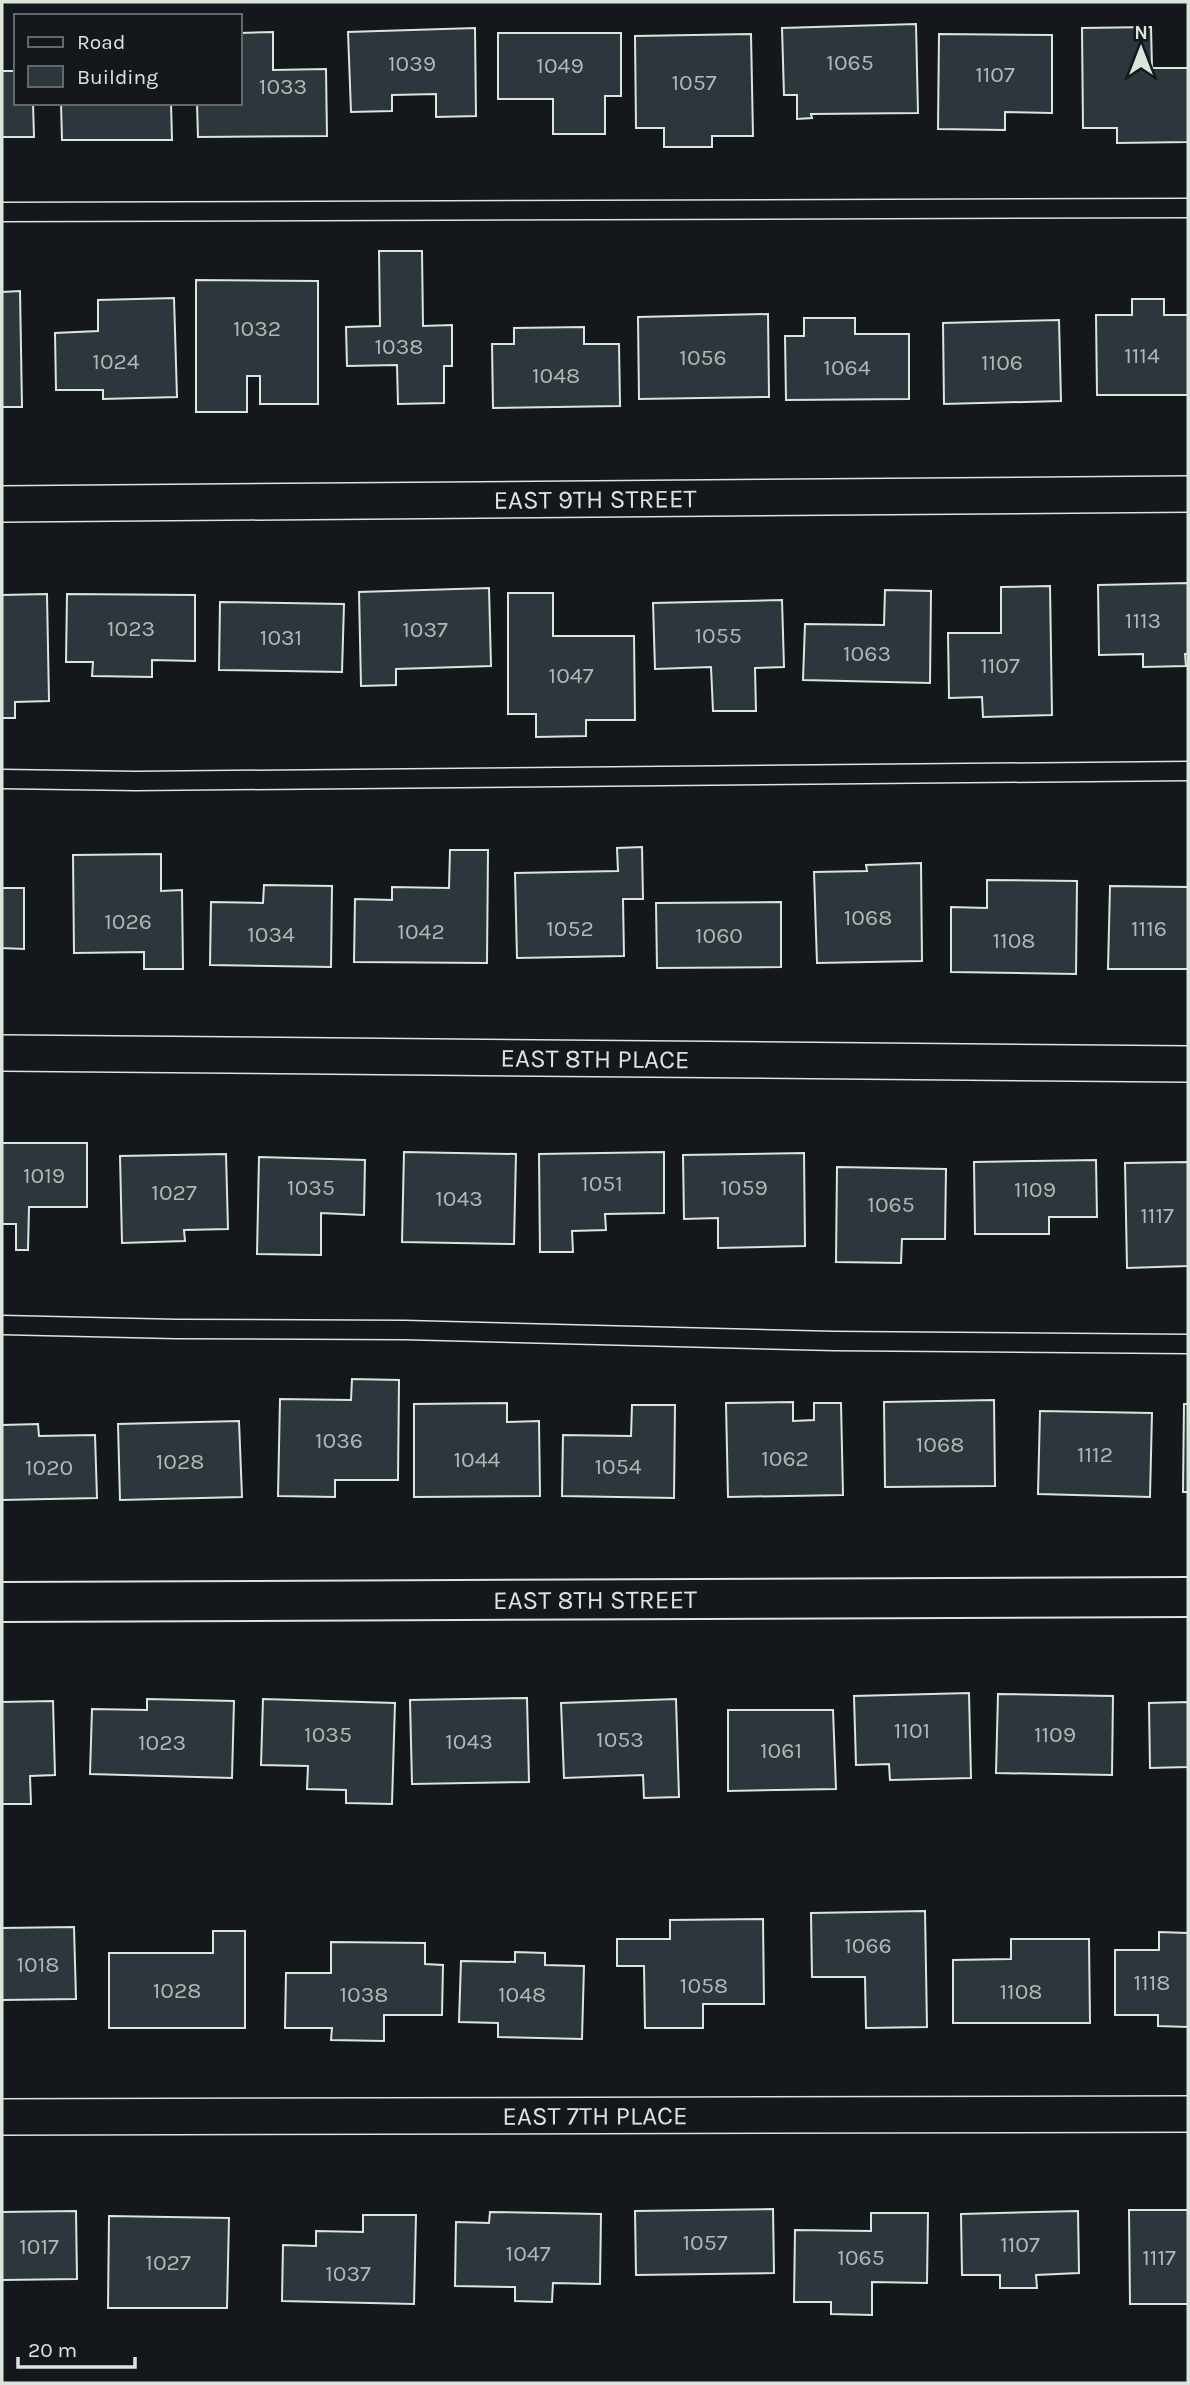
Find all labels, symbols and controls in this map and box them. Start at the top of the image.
legend [14,14,242,105]
north arrow [1106,14,1176,84]
text: N [1134,22,1148,44]
text: Road [77,30,125,54]
house number: 1065 [826,49,874,76]
house number: 1039 [388,50,436,77]
house number: 1049 [536,52,584,79]
house number: 1107 [975,61,1015,88]
text: Building [77,65,158,89]
house number: 1057 [671,69,717,96]
house number: 1033 [259,73,307,100]
house number: 1032 [233,315,281,342]
house number: 1038 [375,333,423,360]
house number: 1114 [1124,342,1160,369]
house number: 1056 [679,344,727,371]
house number: 1024 [92,348,140,375]
house number: 1106 [981,349,1023,376]
house number: 1064 [823,354,871,381]
house number: 1048 [532,362,580,389]
street label: EAST 9TH STREET [493,483,697,516]
house number: 1113 [1125,607,1161,634]
house number: 1023 [107,615,155,642]
house number: 1037 [402,616,448,643]
house number: 1055 [694,622,742,649]
house number: 1031 [260,624,302,651]
house number: 1063 [843,640,891,667]
house number: 1107 [980,652,1020,679]
house number: 1047 [549,662,594,689]
house number: 1068 [844,904,892,931]
house number: 1026 [104,908,152,935]
house number: 1052 [546,915,594,942]
house number: 1116 [1131,915,1167,942]
house number: 1042 [397,918,445,945]
house number: 1034 [247,921,295,948]
house number: 1060 [695,922,743,949]
house number: 1108 [993,927,1036,954]
street label: EAST 8TH PLACE [500,1043,690,1075]
house number: 1019 [23,1162,65,1189]
house number: 1051 [581,1170,623,1197]
house number: 1035 [287,1174,335,1201]
house number: 1059 [720,1174,768,1201]
house number: 1109 [1014,1176,1056,1203]
house number: 1027 [151,1179,197,1206]
house number: 1043 [435,1185,483,1212]
house number: 1065 [867,1191,915,1218]
house number: 1117 [1140,1202,1174,1229]
house number: 1036 [315,1427,363,1454]
house number: 1068 [916,1431,964,1458]
house number: 1112 [1077,1441,1113,1468]
house number: 1062 [761,1445,809,1472]
house number: 1044 [454,1446,501,1473]
house number: 1028 [156,1448,204,1475]
house number: 1054 [594,1453,642,1480]
house number: 1020 [25,1454,73,1481]
street label: EAST 8TH STREET [493,1584,697,1616]
house number: 1101 [894,1717,930,1744]
house number: 1035 [304,1721,352,1748]
house number: 1109 [1034,1721,1076,1748]
house number: 1053 [596,1726,644,1753]
house number: 1043 [445,1728,493,1755]
house number: 1023 [138,1729,186,1756]
house number: 1061 [760,1737,802,1764]
house number: 1066 [844,1932,892,1959]
house number: 1018 [17,1951,60,1978]
house number: 1118 [1134,1969,1170,1996]
house number: 1058 [680,1972,728,1999]
house number: 1028 [153,1977,201,2004]
house number: 1108 [1000,1978,1043,2005]
house number: 1038 [340,1981,388,2008]
house number: 1048 [498,1981,546,2008]
street label: EAST 7TH PLACE [502,2100,688,2132]
house number: 1057 [682,2229,728,2256]
house number: 1107 [1000,2231,1040,2258]
house number: 1017 [19,2233,59,2260]
house number: 1047 [506,2240,551,2267]
house number: 1065 [837,2244,885,2271]
house number: 1117 [1142,2244,1176,2271]
house number: 1027 [145,2249,191,2276]
house number: 1037 [325,2260,371,2287]
scale bar [18,2326,135,2370]
text: 20 m [28,2338,77,2362]

